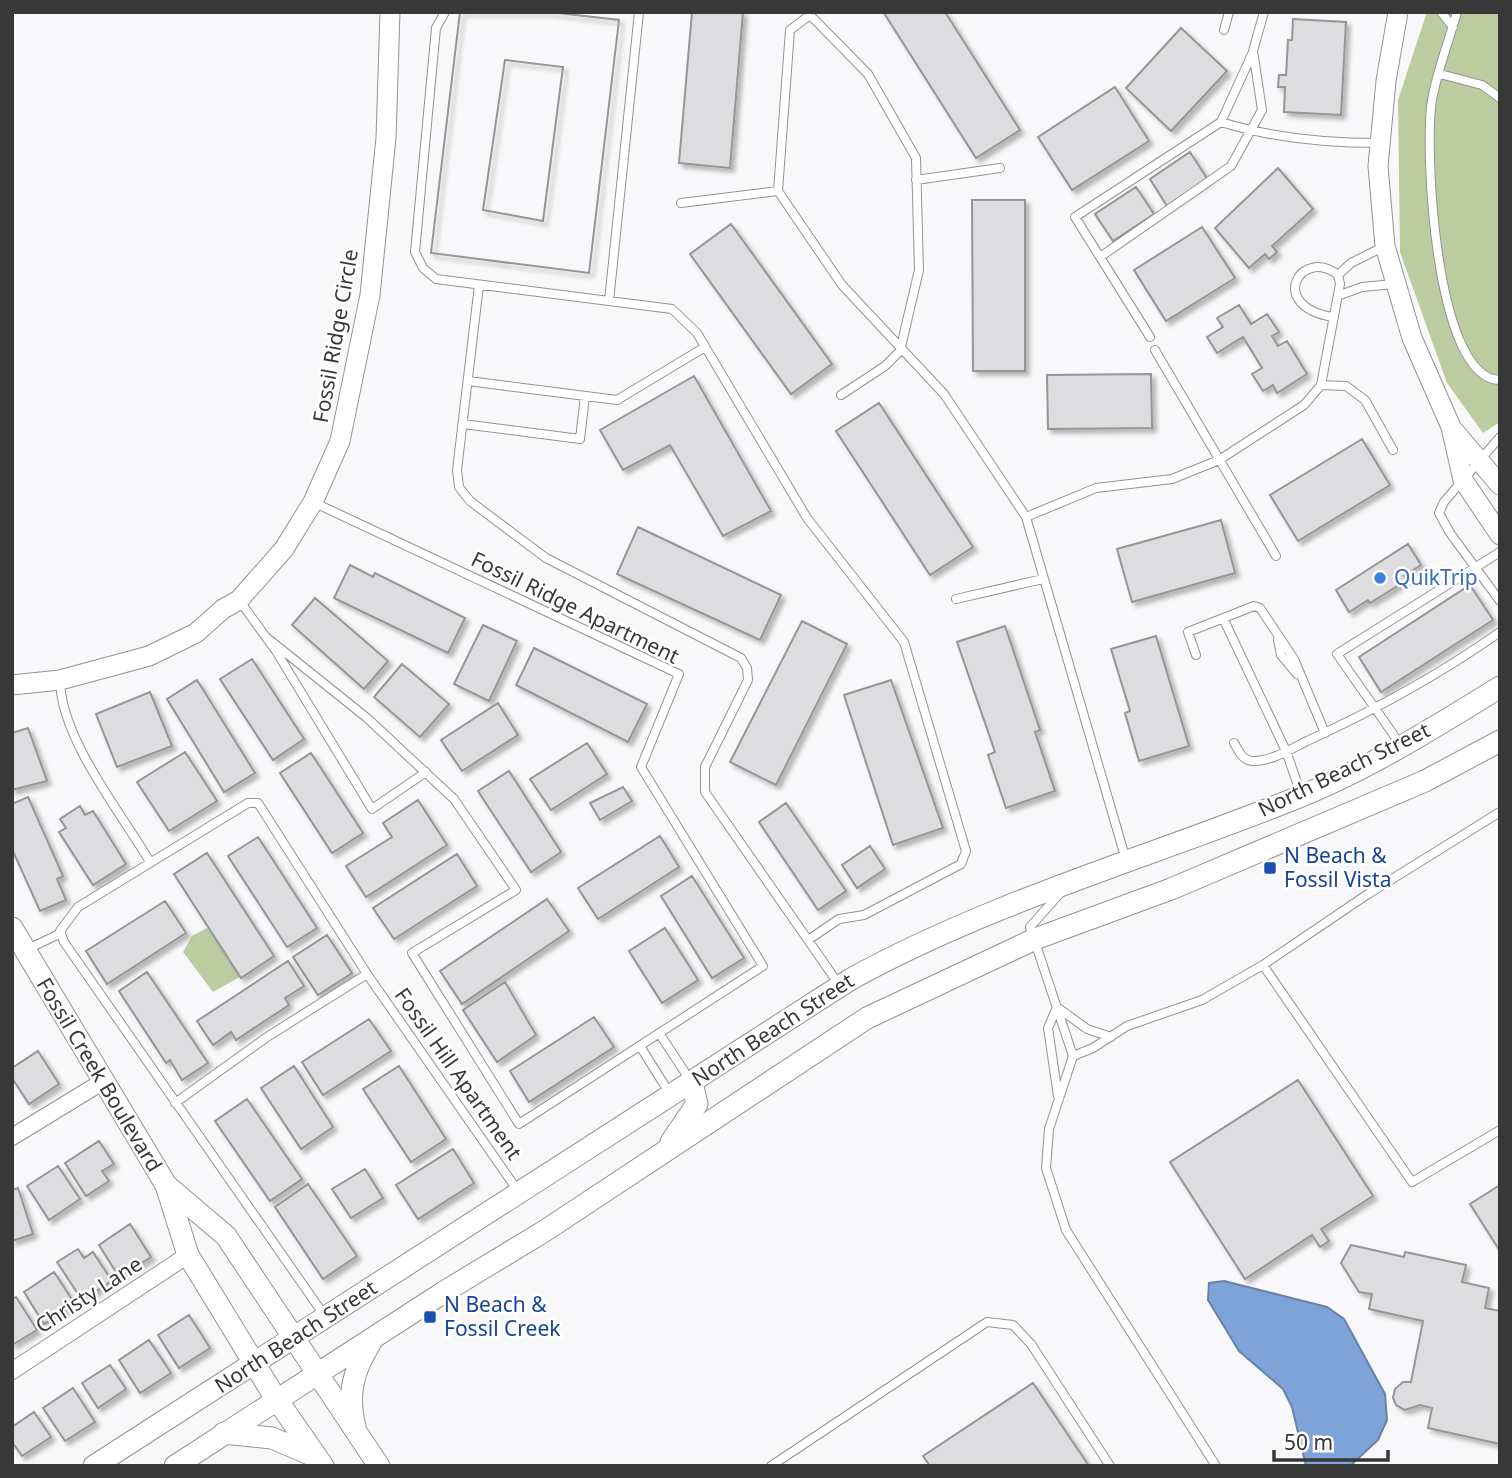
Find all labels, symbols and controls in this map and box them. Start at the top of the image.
street label: Fossil Ridge Circle [306,247,364,425]
street label: Fossil Ridge Apartment [467,545,684,670]
place label: QuikTrip [1394,563,1478,591]
marker: QuikTrip [1372,570,1388,586]
street label: North Beach Street [1253,715,1434,823]
place label: N Beach & Fossil Vista [1284,841,1391,893]
marker: N Beach & Fossil Vista [1262,860,1278,876]
street label: North Beach Street [686,966,859,1092]
street label: Fossil Creek Boulevard [31,972,169,1177]
street label: Fossil Hill Apartment [389,982,529,1165]
street label: Christy Lane [30,1249,147,1339]
street label: North Beach Street [209,1273,382,1399]
place label: N Beach & Fossil Creek [444,1290,561,1342]
marker: N Beach & Fossil Creek [422,1309,438,1325]
scale bar [1274,1418,1388,1462]
text: 50 m [1284,1428,1333,1456]

